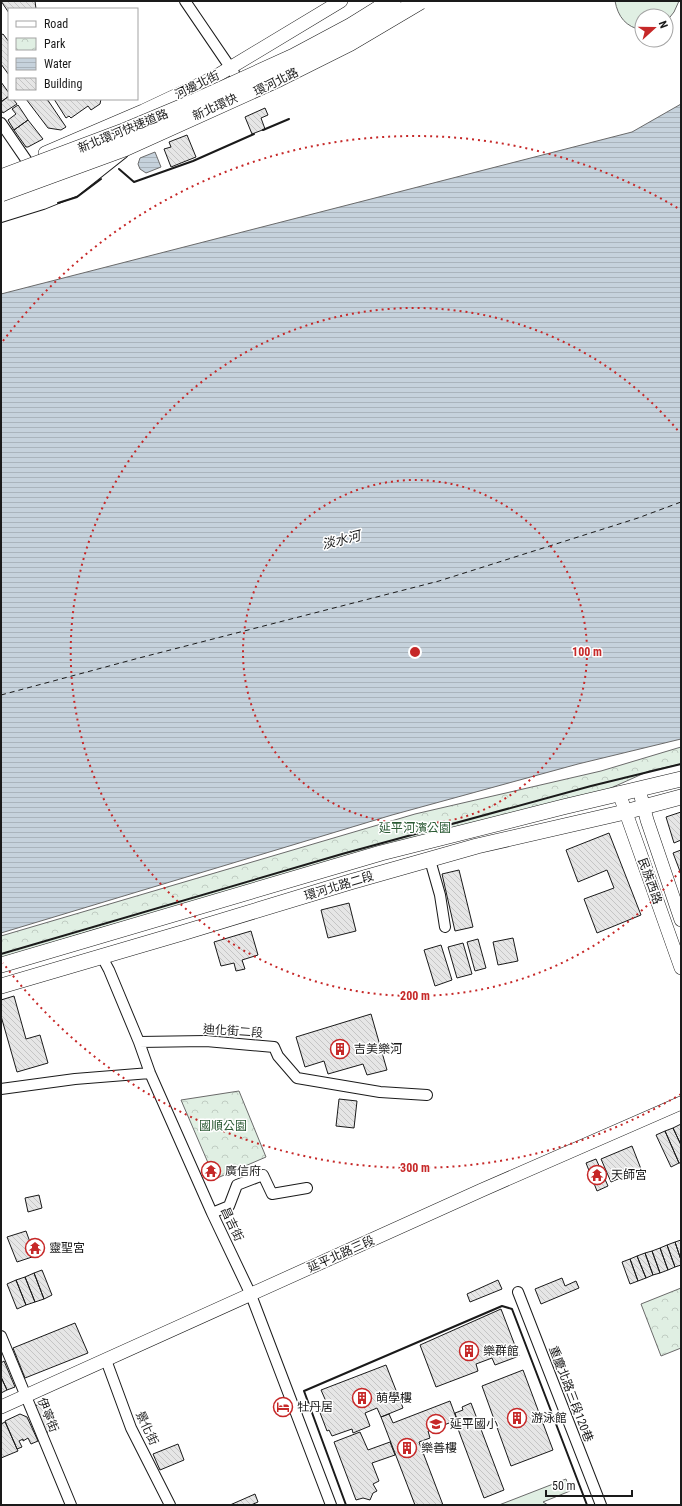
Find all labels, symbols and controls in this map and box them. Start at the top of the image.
legend [8,8,138,100]
north arrow [634,8,674,48]
text: Road [44,17,68,31]
text: N [656,19,670,30]
text: Park [44,37,66,51]
text: Water [44,57,72,71]
street label: 環河北路 [251,65,301,99]
street label: 河邊北街 [172,68,222,102]
text: Building [44,77,82,91]
street label: 新北環快 [190,91,240,123]
street label: 新北環河快速道路 [76,107,170,155]
water label: 淡水河 [320,527,365,552]
centre of rings [408,645,422,659]
text: 100 m [572,645,602,659]
park label: 延平河濱公園 [379,821,451,835]
street label: 民族西路 [635,856,665,906]
street label: 環河北路二段 [303,869,375,903]
text: 200 m [400,989,430,1003]
street label: 迪化街二段 [203,1022,263,1040]
building icon: 吉美樂河 [329,1038,351,1060]
place label: 吉美樂河 [354,1042,402,1056]
park label: 國順公園 [199,1119,247,1133]
temple icon: 廣信府 [200,1160,222,1182]
text: 300 m [400,1161,430,1175]
place label: 廣信府 [225,1164,261,1178]
temple icon: 天師宮 [586,1164,608,1186]
place label: 天師宮 [611,1168,647,1182]
street label: 昌吉街 [218,1205,246,1243]
street label: 延平北路三段 [305,1233,377,1275]
temple icon: 靈聖宮 [24,1237,46,1259]
place label: 靈聖宮 [49,1241,85,1255]
building icon: 樂群館 [458,1340,480,1362]
place label: 樂群館 [483,1344,519,1358]
street label: 重慶北路三段120巷 [546,1344,596,1444]
building icon: 萌學樓 [351,1387,373,1409]
place label: 萌學樓 [376,1391,412,1405]
street label: 伊寧街 [35,1396,61,1434]
hotel icon: 牡丹居 [272,1396,294,1418]
place label: 牡丹居 [297,1400,333,1414]
building icon: 游泳館 [506,1407,528,1429]
street label: 景化街 [133,1409,161,1447]
place label: 游泳館 [531,1411,567,1425]
school or university icon: 延平國小 [425,1413,447,1435]
place label: 延平國小 [450,1417,498,1431]
building icon: 樂善樓 [396,1437,418,1459]
place label: 樂善樓 [421,1441,457,1455]
scale bar [546,1472,632,1498]
text: 50 m [552,1479,576,1493]

